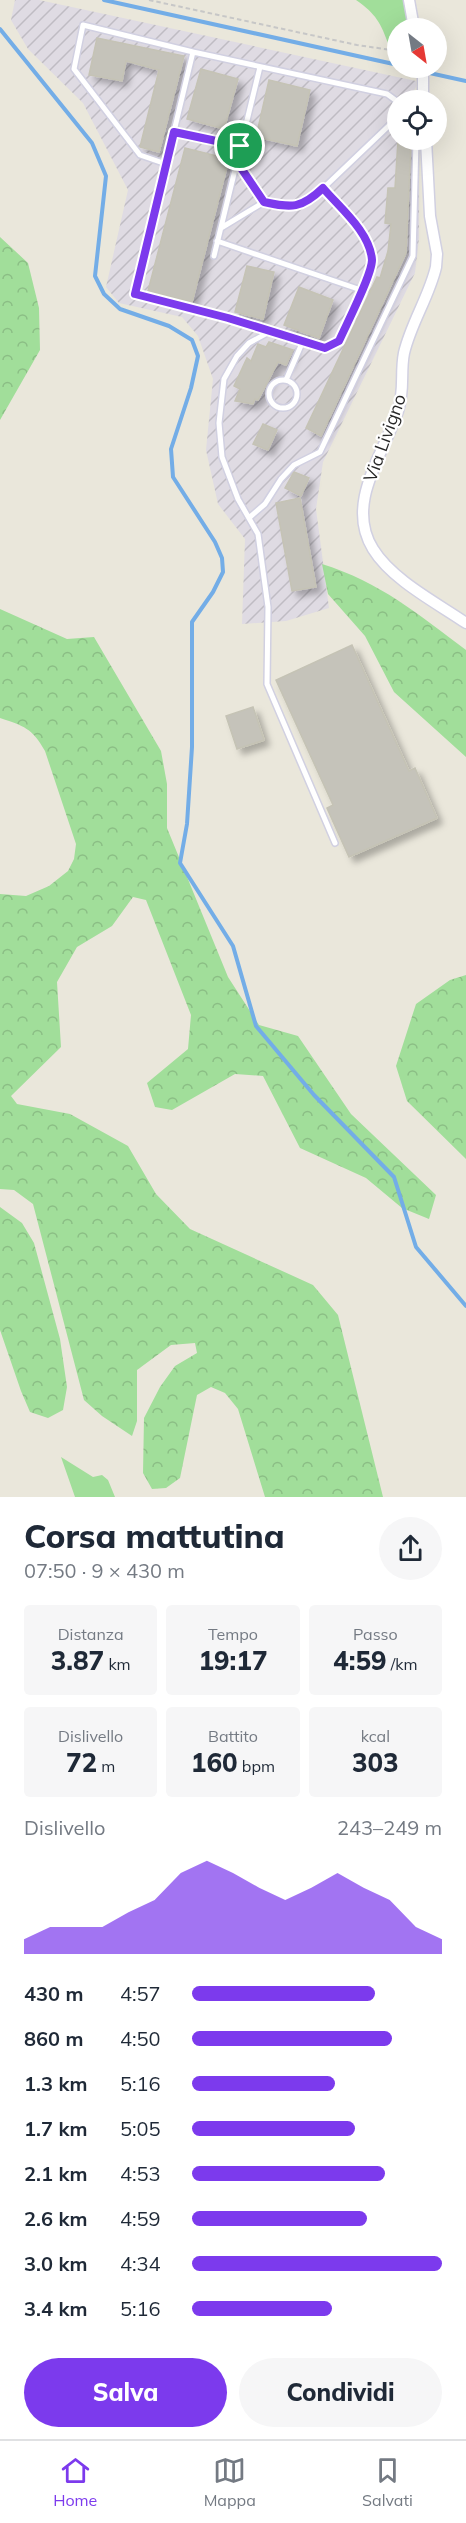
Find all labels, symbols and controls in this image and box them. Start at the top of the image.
north arrow [387,18,447,78]
map controls [387,18,447,150]
button: locate [387,90,447,150]
pin [214,120,265,171]
icon: arrive [223,129,256,162]
street label: Via Livigno [358,391,411,485]
text: Corsa mattutina [24,1515,285,1556]
button: share [379,1517,442,1580]
text: 07:50 · 9 × 430 m [24,1558,185,1583]
text: Distanza [58,1624,124,1644]
text: Tempo [208,1624,258,1644]
text: Passo [353,1624,398,1644]
text: 3.87 [51,1644,104,1677]
text: 19:17 [198,1644,268,1677]
text: 4:59 [333,1644,387,1677]
text: km [104,1654,131,1674]
text: /km [387,1654,418,1674]
text: Dislivello [58,1726,123,1746]
text: Battito [208,1726,258,1746]
text: kcal [361,1726,390,1746]
text: 72 [66,1746,97,1779]
text: 160 [191,1746,238,1779]
text: 303 [352,1746,399,1779]
text: m [97,1756,115,1776]
text: bpm [238,1756,275,1776]
text: Dislivello [24,1815,105,1840]
text: 243–249 m [337,1815,442,1840]
text: 430 m [24,1981,83,2006]
text: 4:57 [120,1981,161,2006]
text: 860 m [24,2026,83,2051]
text: 4:50 [120,2026,161,2051]
text: 1.3 km [24,2071,87,2096]
text: 5:16 [120,2071,161,2096]
text: 1.7 km [24,2116,87,2141]
text: 5:05 [120,2116,161,2141]
text: 2.1 km [24,2161,87,2186]
text: 4:53 [120,2161,161,2186]
text: 2.6 km [24,2206,87,2231]
text: 4:59 [120,2206,161,2231]
text: 3.0 km [24,2251,87,2276]
text: 4:34 [120,2251,161,2276]
text: 3.4 km [24,2296,87,2321]
text: 5:16 [120,2296,161,2321]
button: Salva [24,2358,227,2427]
button: Condividi [239,2358,442,2427]
tab: Home [53,2454,97,2510]
tab: Mappa [204,2454,256,2510]
tab: Salvati [362,2454,413,2510]

